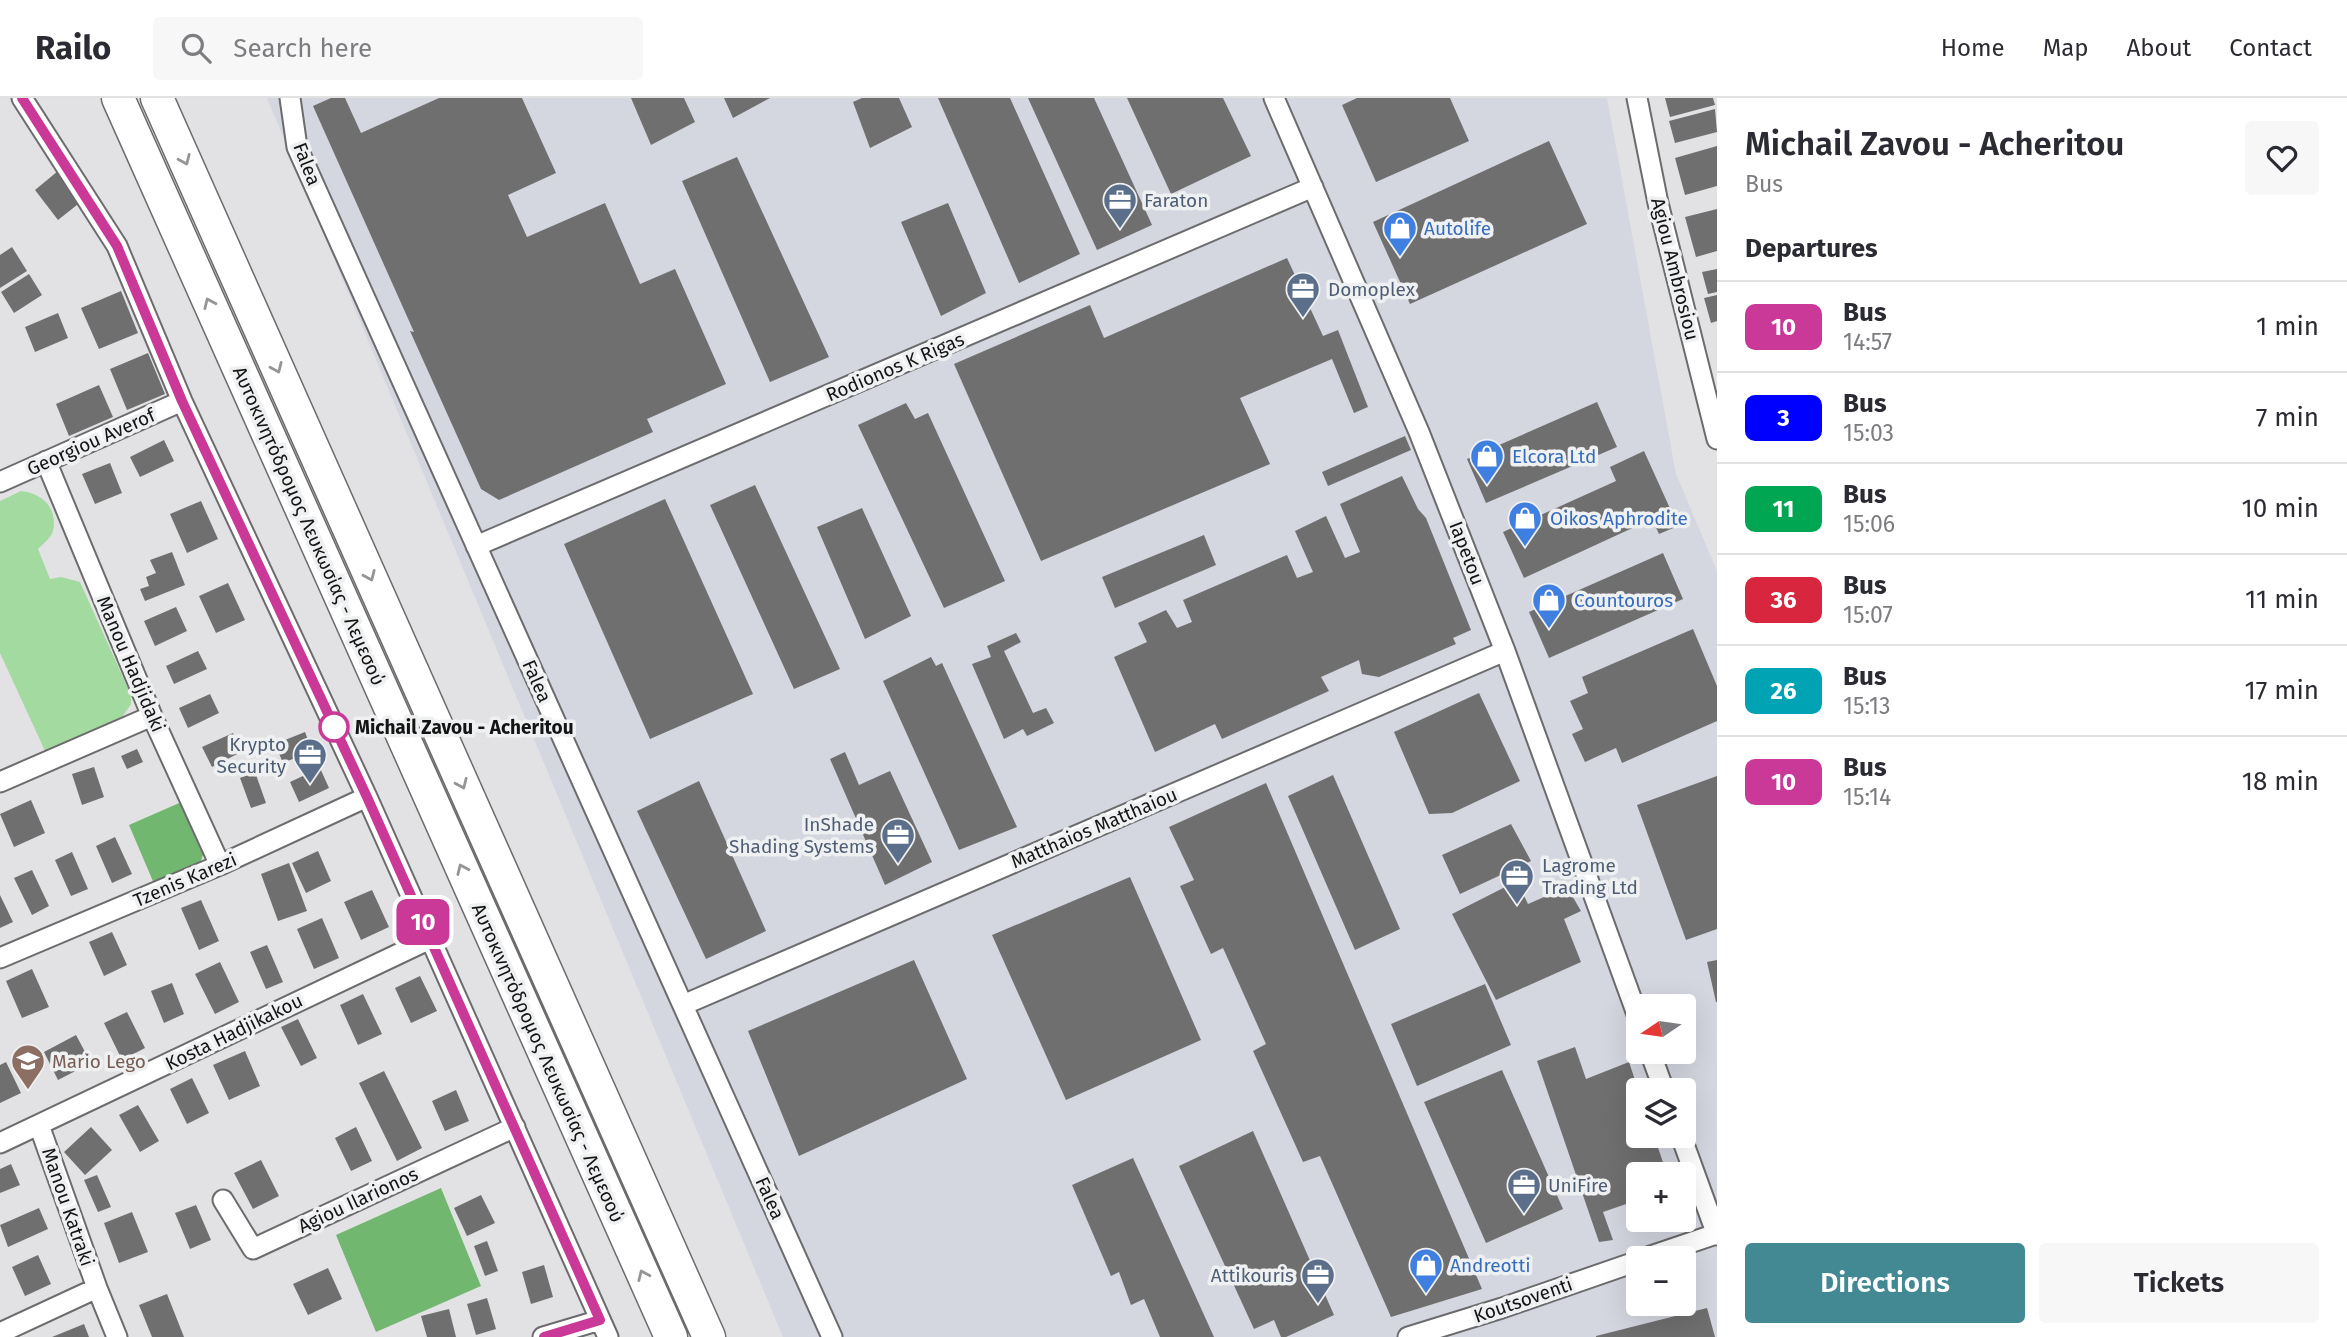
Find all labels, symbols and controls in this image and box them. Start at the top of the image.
search box [153,17,643,80]
text: Railo [35,28,111,68]
icon: search [177,29,215,67]
text: Search here [233,33,372,64]
text: Home [1941,34,2005,62]
text: Map [2043,34,2089,62]
text: About [2127,34,2191,62]
text: Contact [2229,34,2312,62]
button: heart [2245,121,2319,195]
text: Michail Zavou - Acheritou [1745,124,2124,164]
street label: Falea [288,139,326,189]
one-way arrow [177,153,191,166]
text: Bus [1745,170,1783,198]
office icon: Faraton [1101,181,1139,230]
place label: Faraton [1144,189,1208,212]
street label: Agiou Ambrosiou [1646,195,1704,343]
shop icon: Autolife [1381,209,1419,258]
place label: Autolife [1424,217,1491,240]
text: Departures [1745,233,1878,264]
office icon: Domoplex [1284,270,1322,319]
place label: Domoplex [1328,278,1416,301]
text: Bus [1843,297,1886,328]
one-way arrow [203,298,217,310]
text: 1 min [2256,311,2319,342]
text: 10 [1771,313,1796,341]
street label: Rodionos K Rigas [822,327,968,406]
text: 14:57 [1843,328,1892,356]
one-way arrow [269,361,283,373]
street label: Αυτοκινητόδρομος Λευκωσίας - Λεμεσού [228,363,390,689]
text: Bus [1843,388,1886,419]
text: 7 min [2256,402,2319,433]
street label: Georgiou Averof [23,403,160,481]
text: 3 [1777,404,1790,432]
text: 15:03 [1843,419,1894,447]
shop icon: Elcora Ltd [1468,437,1506,486]
place label: Elcora Ltd [1512,445,1596,468]
text: Bus [1843,479,1886,510]
text: 10 min [2241,493,2319,524]
text: 11 [1773,495,1794,523]
shop icon: Oikos Aphrodite [1506,499,1544,548]
place label: Oikos Aphrodite [1550,507,1688,530]
text: 15:06 [1843,510,1895,538]
street label: Iapetou [1444,518,1490,588]
one-way arrow [362,569,376,581]
text: Bus [1843,570,1886,601]
shop icon: Countouros [1530,581,1568,630]
text: 11 min [2245,584,2319,615]
text: 36 [1770,586,1797,614]
place label: Countouros [1574,589,1673,612]
street label: Manou Hadjidaki [92,593,170,735]
text: 15:07 [1843,601,1893,629]
street label: Falea [517,656,557,706]
text: Bus [1843,661,1886,692]
text: 17 min [2244,675,2319,706]
text: 26 [1771,677,1796,705]
text: 15:13 [1843,692,1891,720]
marker: Michail Zavou - Acheritou [319,712,349,742]
place label: Michail Zavou - Acheritou [355,716,574,739]
place label: Krypto Security [217,733,287,778]
office icon: Krypto Security [291,736,329,785]
text: Bus [1843,752,1886,783]
text: 18 min [2242,766,2319,797]
text: 10 [1771,768,1796,796]
one-way arrow [454,777,468,789]
street label: Matthaios Matthaiou [1007,783,1181,873]
text: 15:14 [1843,783,1891,811]
place label: InShade Shading Systems [729,813,874,858]
office icon: InShade Shading Systems [879,816,917,865]
street label: Tzenis Karezi [130,848,240,912]
place label: Lagrome Trading Ltd [1542,854,1638,899]
office icon: Lagrome Trading Ltd [1498,857,1536,906]
one-way arrow [456,864,470,876]
line badge: 10 [392,899,454,945]
street label: Αυτοκινητόδρομος Λευκωσίας - Λεμεσού [467,900,629,1226]
text: 10 [410,908,436,936]
street label: Kosta Hadjikakou [162,989,306,1075]
north arrow [1626,994,1696,1064]
map controls [1626,994,1696,1316]
school or university icon: Mario Lego [9,1042,47,1091]
place label: Mario Lego [52,1050,146,1073]
button: layers [1626,1078,1696,1148]
street label: Manou Katraki [37,1145,99,1269]
street label: Agiou Ilarionos [294,1162,422,1238]
button: + [1626,1162,1696,1232]
office icon: UniFire [1505,1166,1543,1215]
street label: Falea [750,1173,790,1223]
place label: UniFire [1548,1174,1608,1197]
button: Directions [1745,1243,2025,1323]
button: Tickets [2039,1243,2319,1323]
shop icon: Andreotti [1407,1246,1445,1295]
button: − [1626,1246,1696,1316]
place label: Andreotti [1450,1254,1531,1277]
office icon: Attikouris [1299,1256,1337,1305]
place label: Attikouris [1211,1264,1294,1287]
one-way arrow [637,1270,651,1282]
street label: Koutsoventi [1471,1272,1575,1328]

